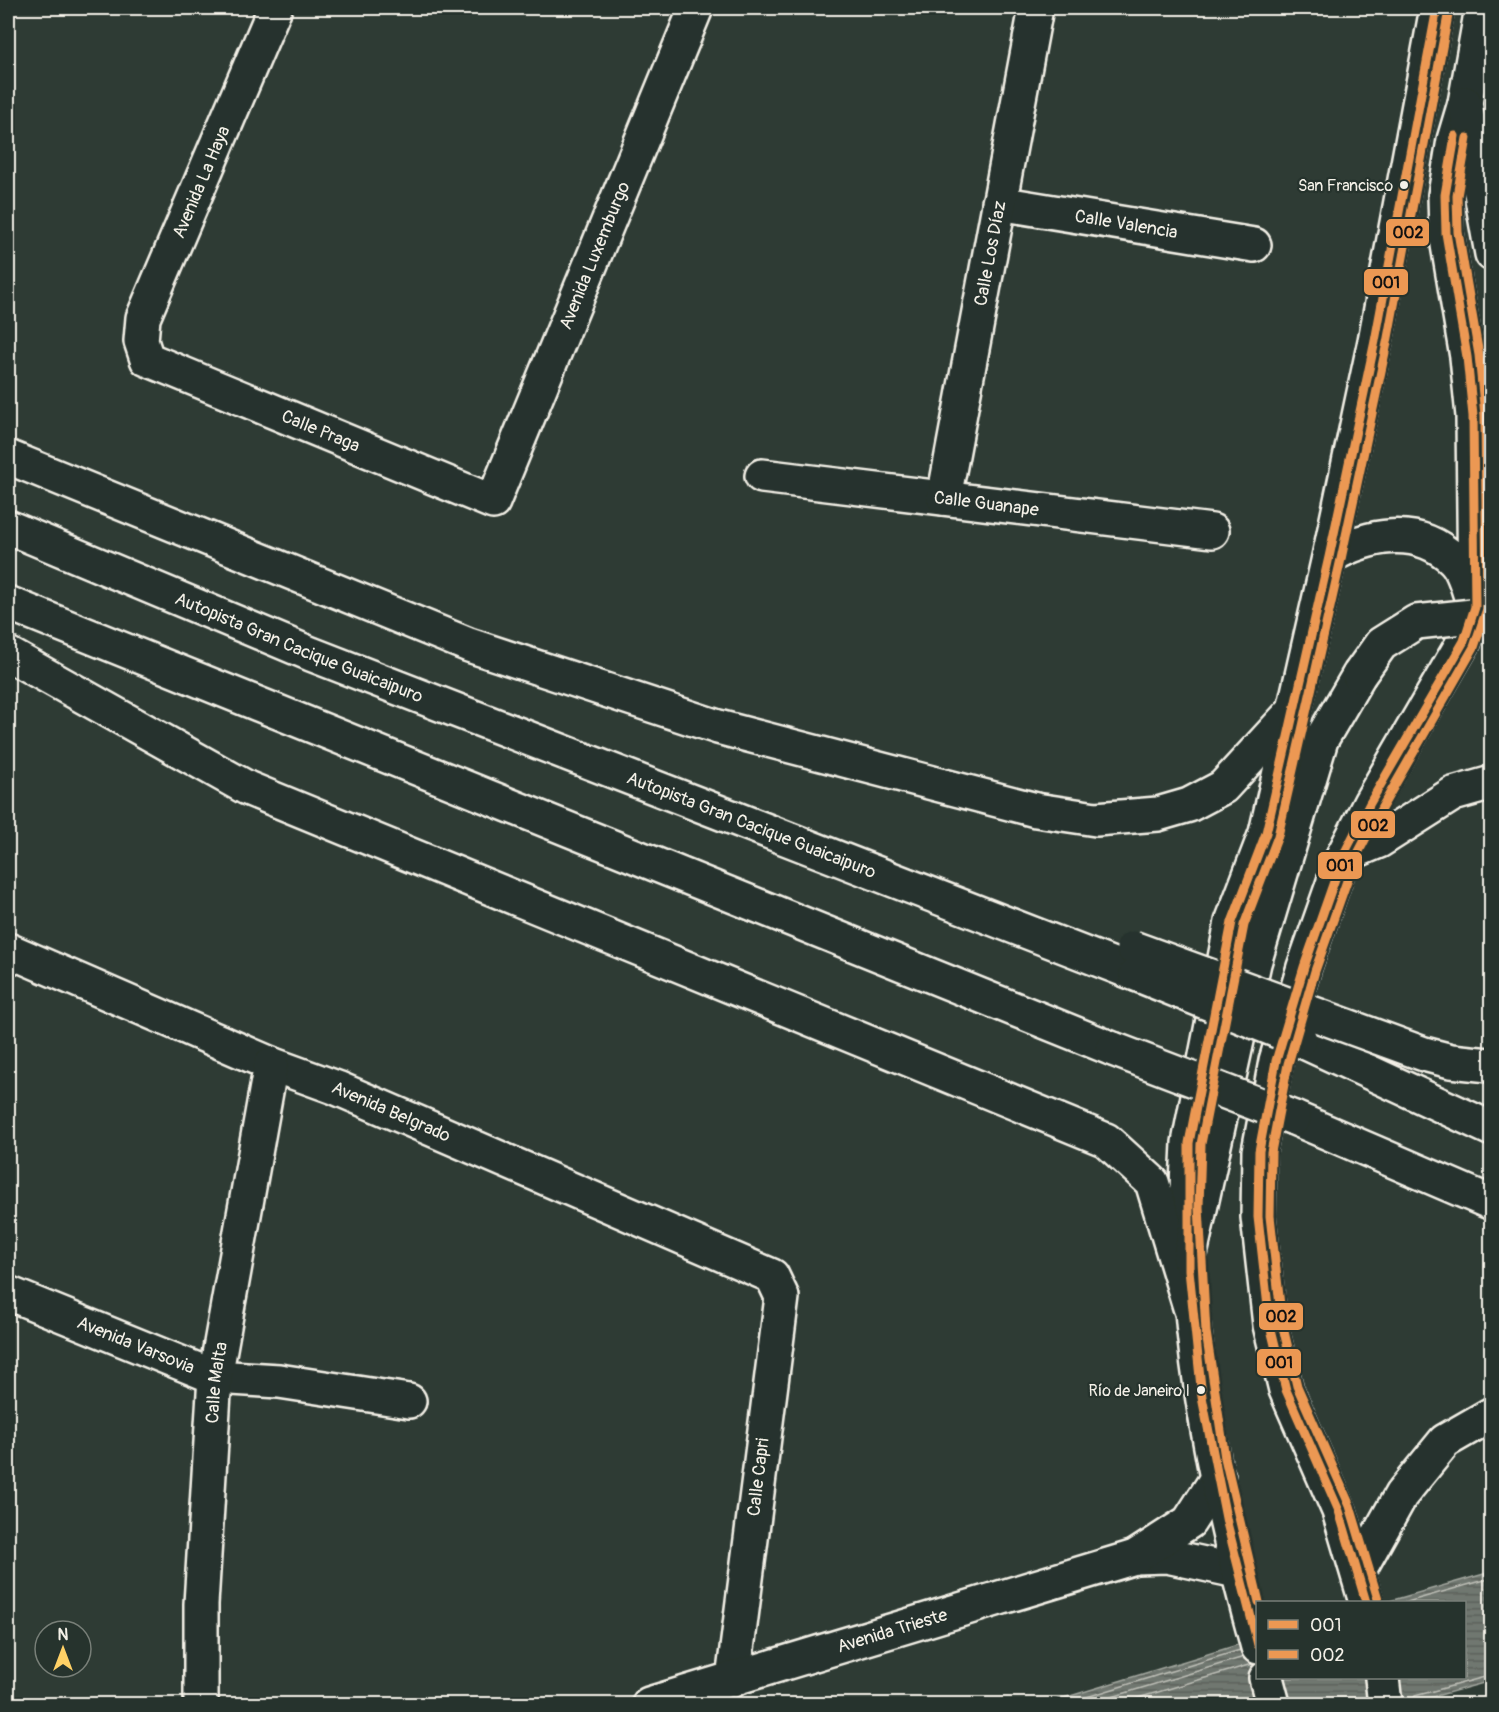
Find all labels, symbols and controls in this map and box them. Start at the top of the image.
street label: Avenida La Haya [167,122,235,242]
place label: San Francisco [1298,176,1393,196]
street label: Avenida Luxemburgo [554,178,636,333]
marker: San Francisco [1398,179,1410,191]
street label: Calle Los Díaz [969,199,1012,308]
street label: Calle Valencia [1073,205,1179,244]
line badge: 002 [1385,218,1430,247]
text: 002 [1393,223,1423,243]
line badge: 001 [1363,268,1409,296]
text: 001 [1372,273,1400,293]
street label: Calle Praga [278,405,363,458]
street label: Calle Guanape [932,486,1040,522]
street label: Autopista Gran Cacique Guaicaipuro [171,587,426,708]
street label: Autopista Gran Cacique Guaicaipuro [623,767,880,884]
line badge: 002 [1350,810,1396,839]
text: 002 [1358,816,1388,836]
line badge: 001 [1317,851,1363,880]
text: 001 [1326,856,1354,876]
street label: Avenida Belgrado [328,1076,454,1148]
line badge: 002 [1258,1302,1304,1331]
text: 002 [1266,1307,1296,1327]
street label: Avenida Varsovia [74,1311,198,1379]
street label: Calle Malta [201,1340,233,1424]
line badge: 001 [1256,1348,1302,1377]
text: 001 [1265,1353,1293,1373]
place label: Río de Janeiro I [1088,1381,1190,1401]
marker: Río de Janeiro I [1195,1384,1207,1396]
street label: Calle Capri [742,1437,775,1517]
legend [1256,1601,1466,1679]
street label: Avenida Trieste [834,1603,950,1658]
text: 001 [1310,1614,1342,1637]
north arrow [33,1619,93,1679]
text: N [58,1625,69,1645]
text: 002 [1310,1644,1345,1667]

